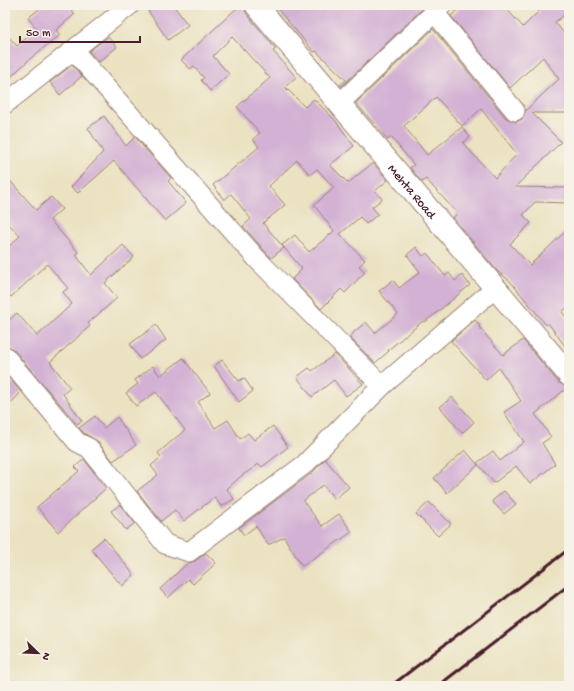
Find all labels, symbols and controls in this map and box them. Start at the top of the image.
scale bar [20,18,140,44]
text: 50 m [26,27,51,41]
street label: Mehta Road [384,162,439,224]
north arrow [18,633,58,673]
text: N [38,650,52,662]

